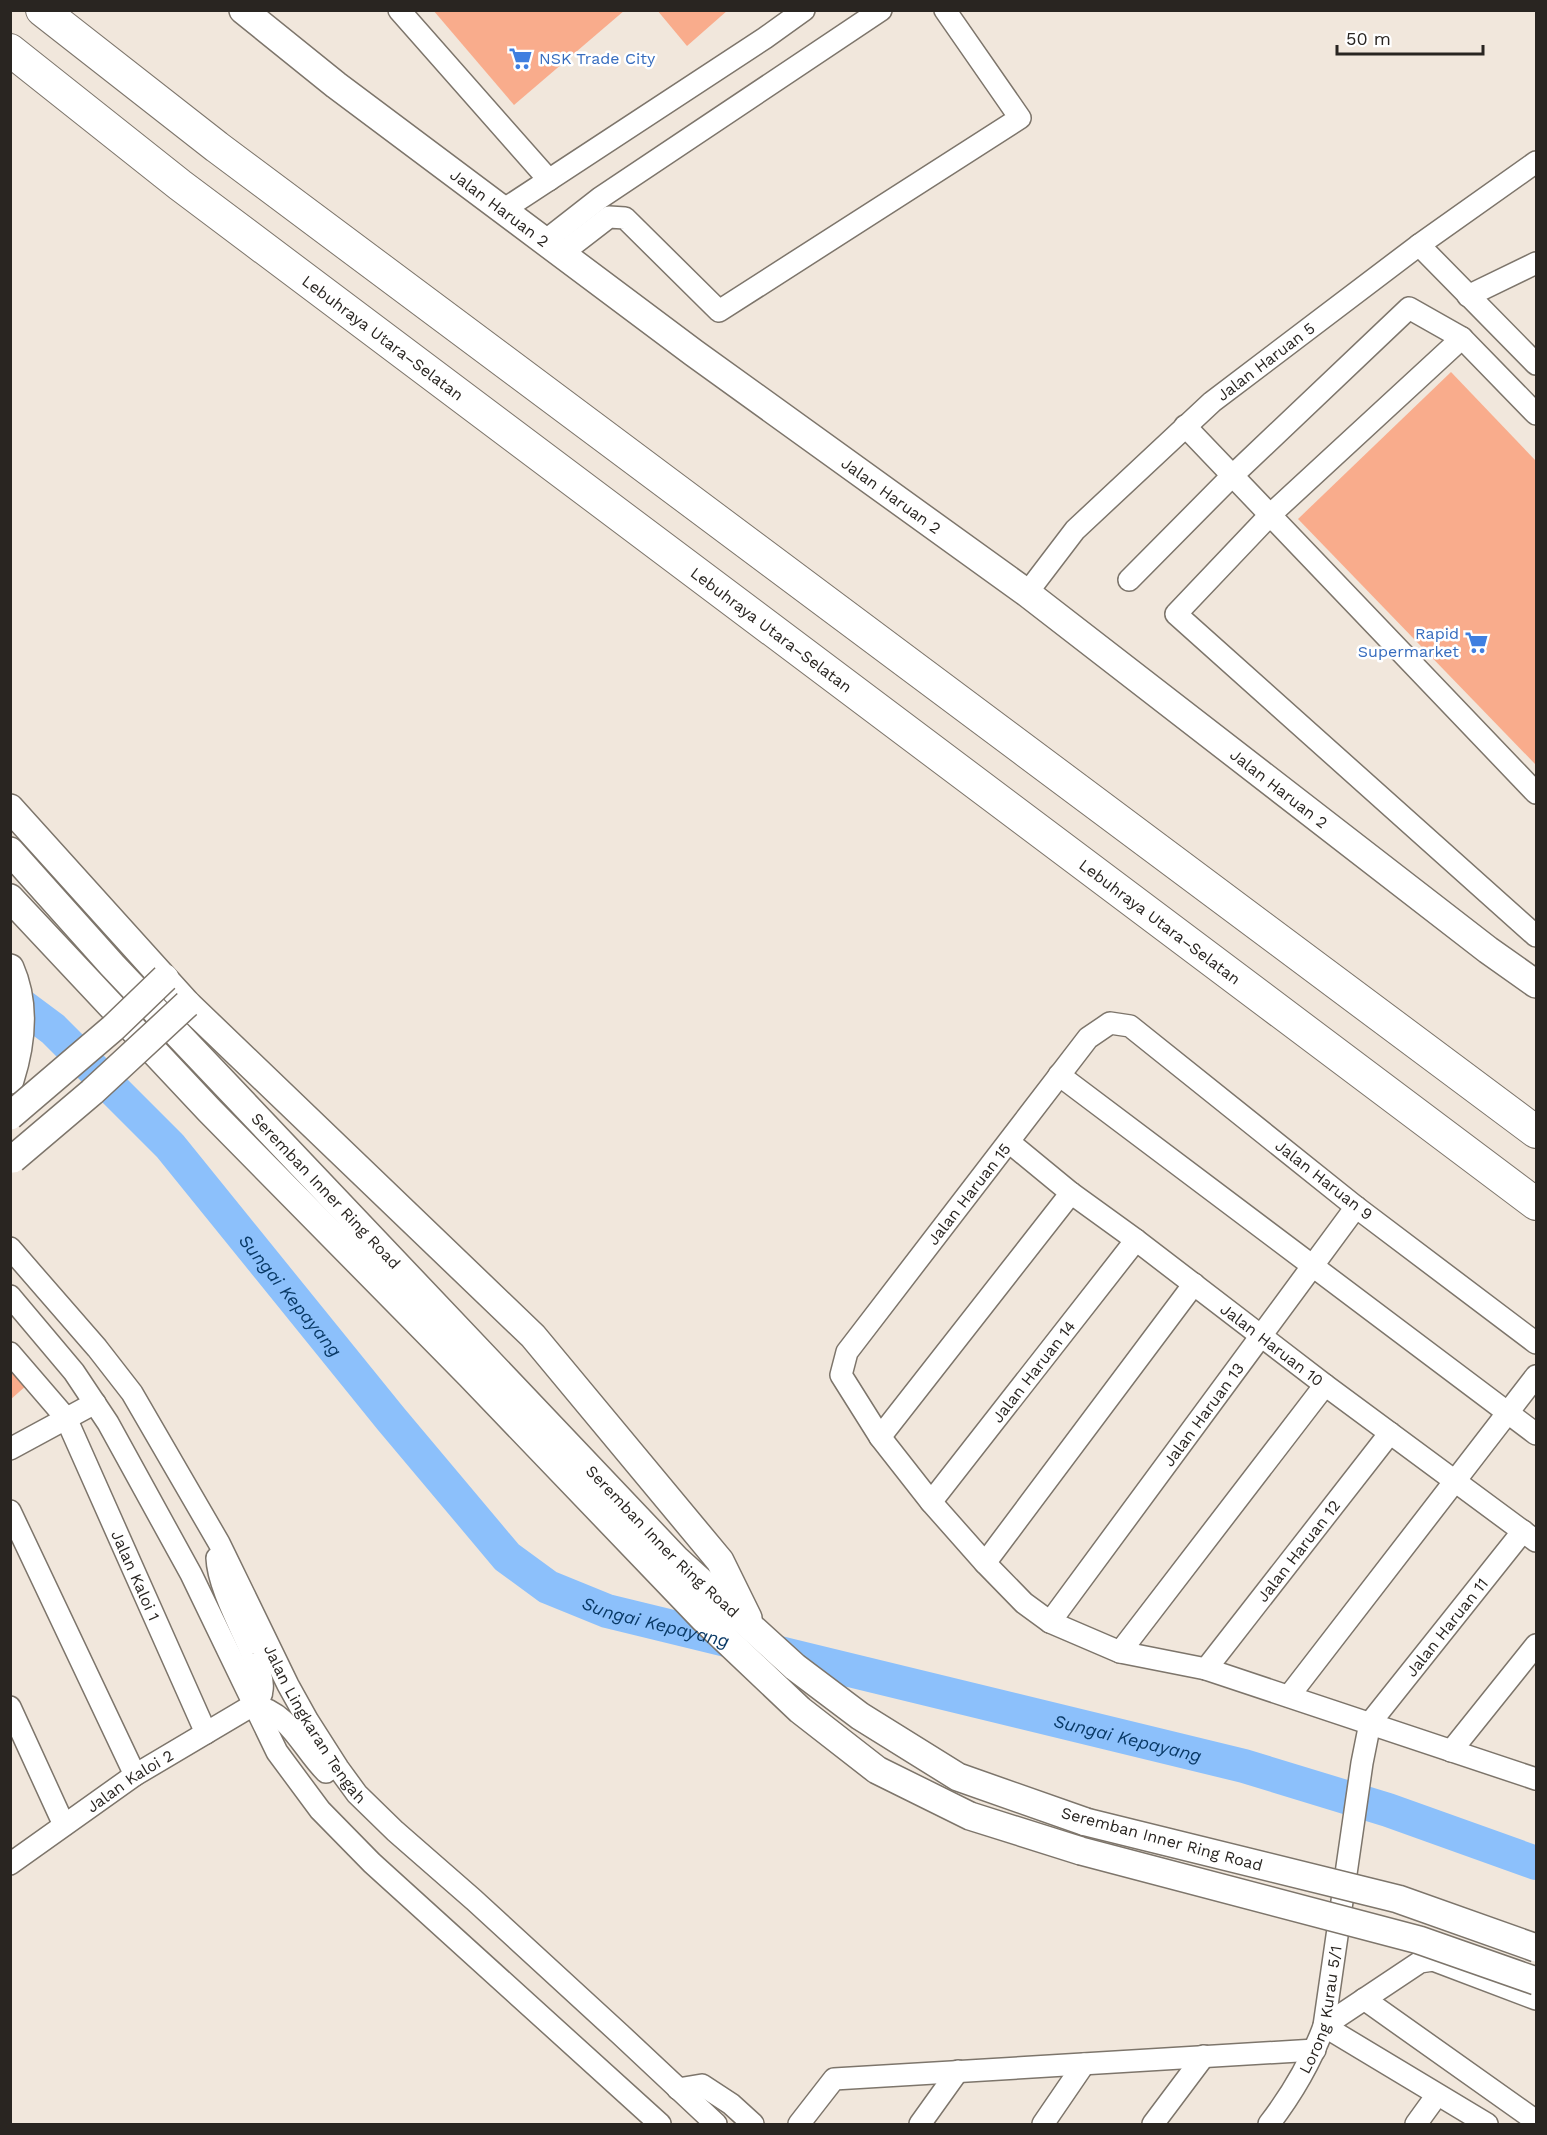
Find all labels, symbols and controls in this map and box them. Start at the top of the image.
scale bar [1337,18,1482,56]
text: 50 m [1346,28,1391,49]
supermarket icon: NSK Trade City [508,45,534,71]
place label: NSK Trade City [539,49,656,68]
street label: Jalan Haruan 2 [447,165,553,251]
street label: Lebuhraya Utara–Selatan [299,271,467,404]
street label: Jalan Haruan 5 [1213,318,1318,405]
street label: Jalan Haruan 2 [838,453,945,537]
street label: Lebuhraya Utara–Selatan [687,563,856,696]
place label: Rapid Supermarket [1358,624,1459,661]
supermarket icon: Rapid Supermarket [1464,629,1490,655]
street label: Jalan Haruan 2 [1227,745,1332,832]
street label: Lebuhraya Utara–Selatan [1076,855,1244,988]
street label: Seremban Inner Ring Road [248,1109,405,1272]
street label: Jalan Haruan 9 [1271,1136,1377,1224]
street label: Jalan Haruan 15 [923,1139,1015,1249]
water label: Sungai Kepayang [235,1230,347,1361]
street label: Jalan Haruan 10 [1217,1299,1327,1390]
street label: Jalan Haruan 14 [987,1316,1079,1426]
street label: Jalan Haruan 13 [1159,1359,1248,1470]
street label: Seremban Inner Ring Road [582,1461,743,1621]
street label: Jalan Haruan 12 [1253,1496,1344,1605]
street label: Jalan Kaloi 1 [108,1527,164,1623]
street label: Jalan Haruan 11 [1401,1574,1492,1680]
water label: Sungai Kepayang [579,1592,732,1651]
street label: Jalan Lingkaran Tengah [260,1641,370,1807]
water label: Sungai Kepayang [1052,1710,1204,1766]
street label: Jalan Kaloi 2 [83,1745,176,1816]
street label: Seremban Inner Ring Road [1059,1803,1265,1875]
street label: Lorong Kurau 5/1 [1295,1944,1345,2077]

